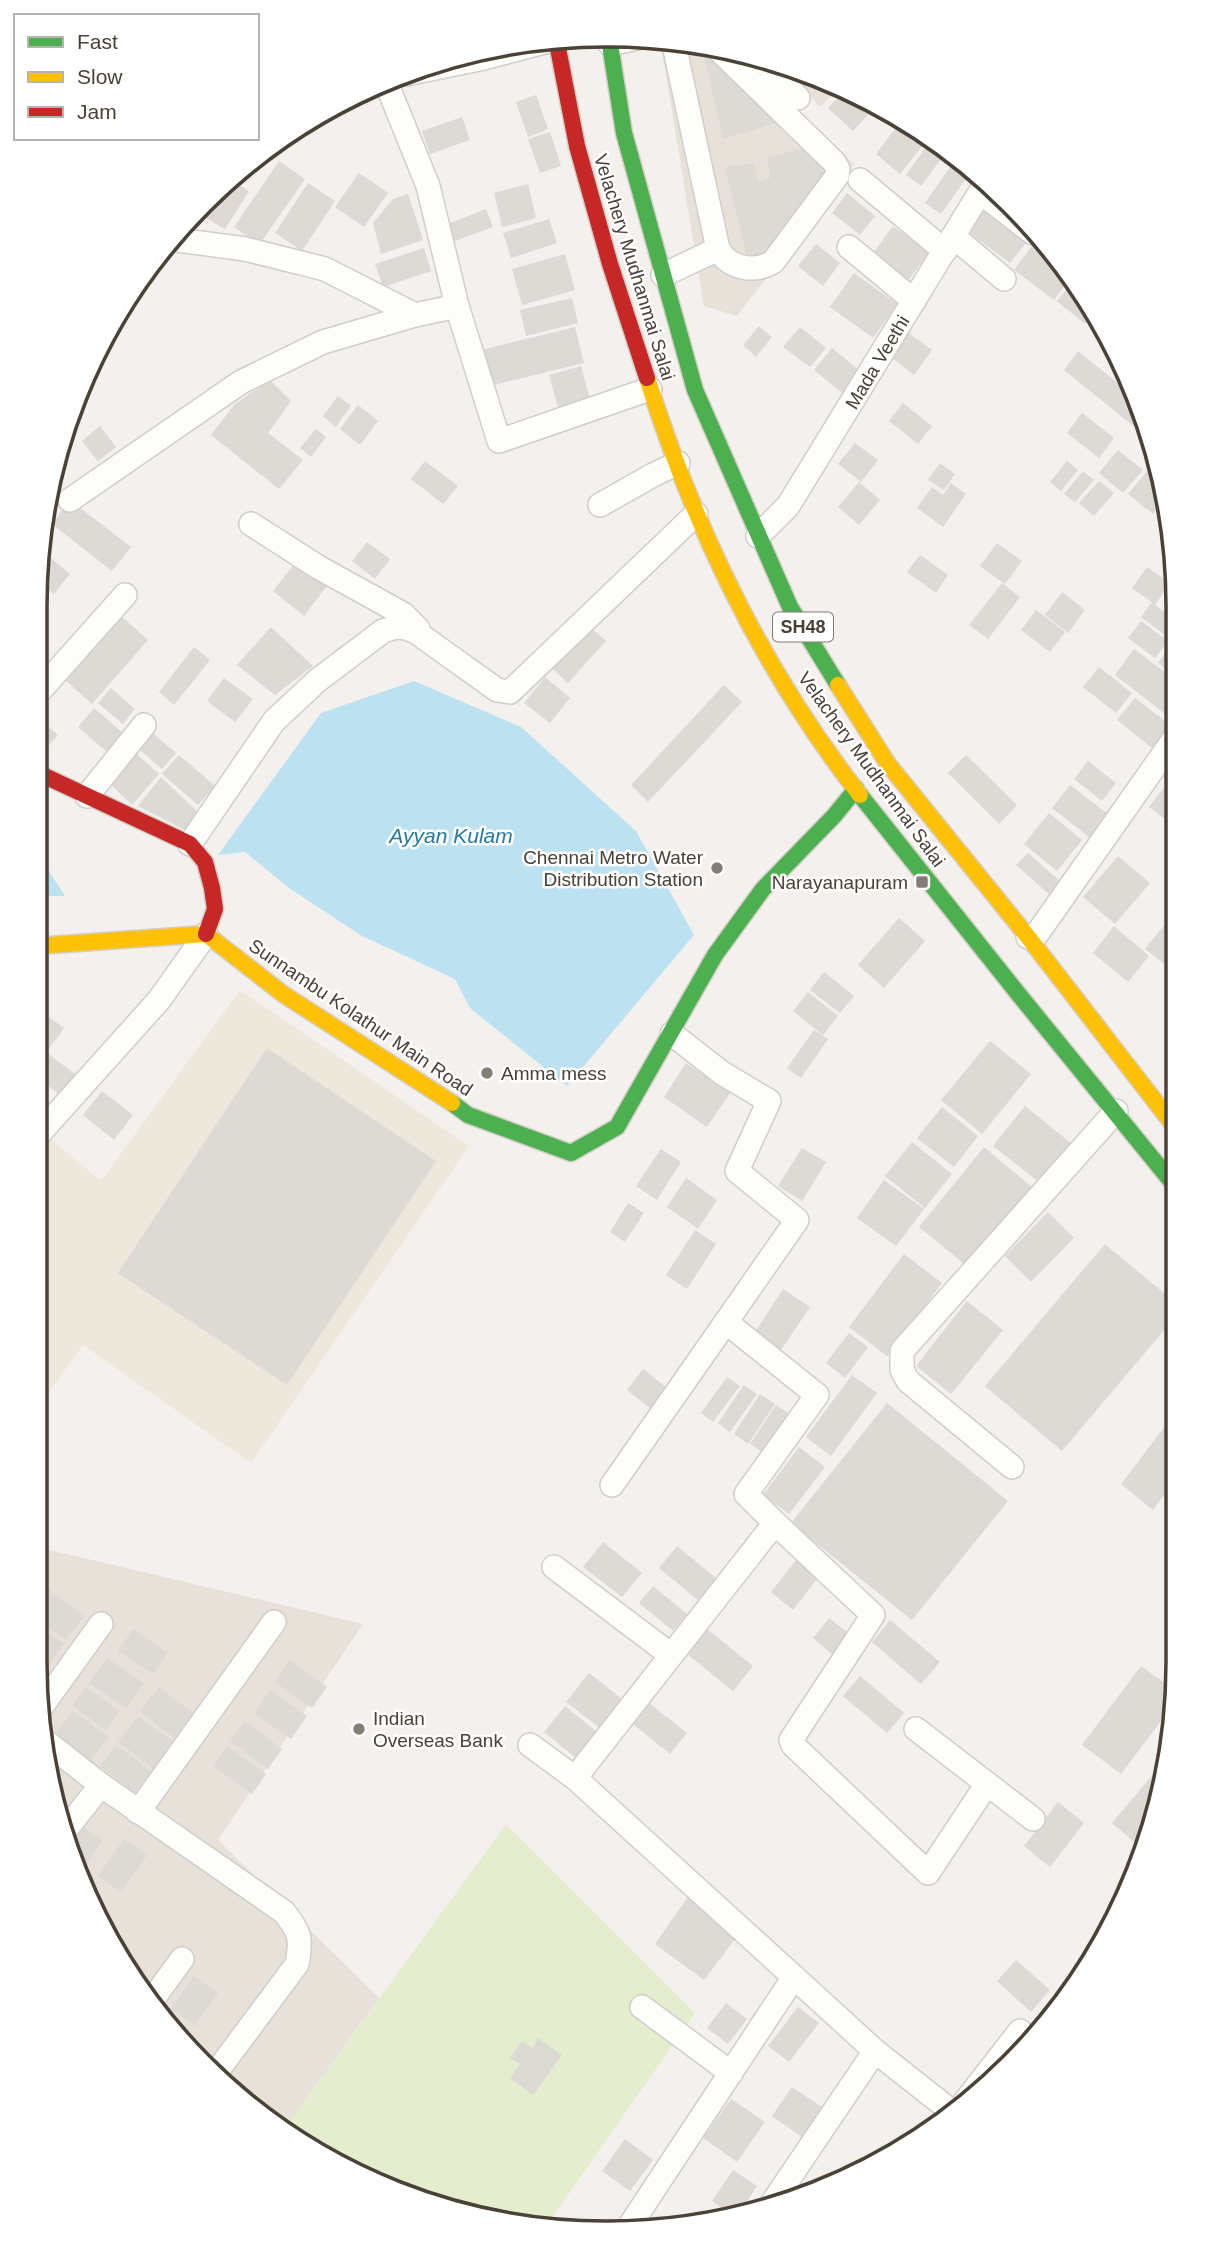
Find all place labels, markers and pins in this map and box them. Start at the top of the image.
place label: Chennai Metro Water Distribution Station [523,847,704,890]
marker: Chennai Metro Water Distribution Station [709,860,725,876]
place label: Narayanapuram [772,872,908,893]
marker: Narayanapuram [914,874,930,890]
place label: Amma mess [501,1063,607,1084]
marker: Amma mess [479,1065,495,1081]
place label: Indian Overseas Bank [373,1708,503,1751]
marker: Indian Overseas Bank [351,1721,367,1737]

